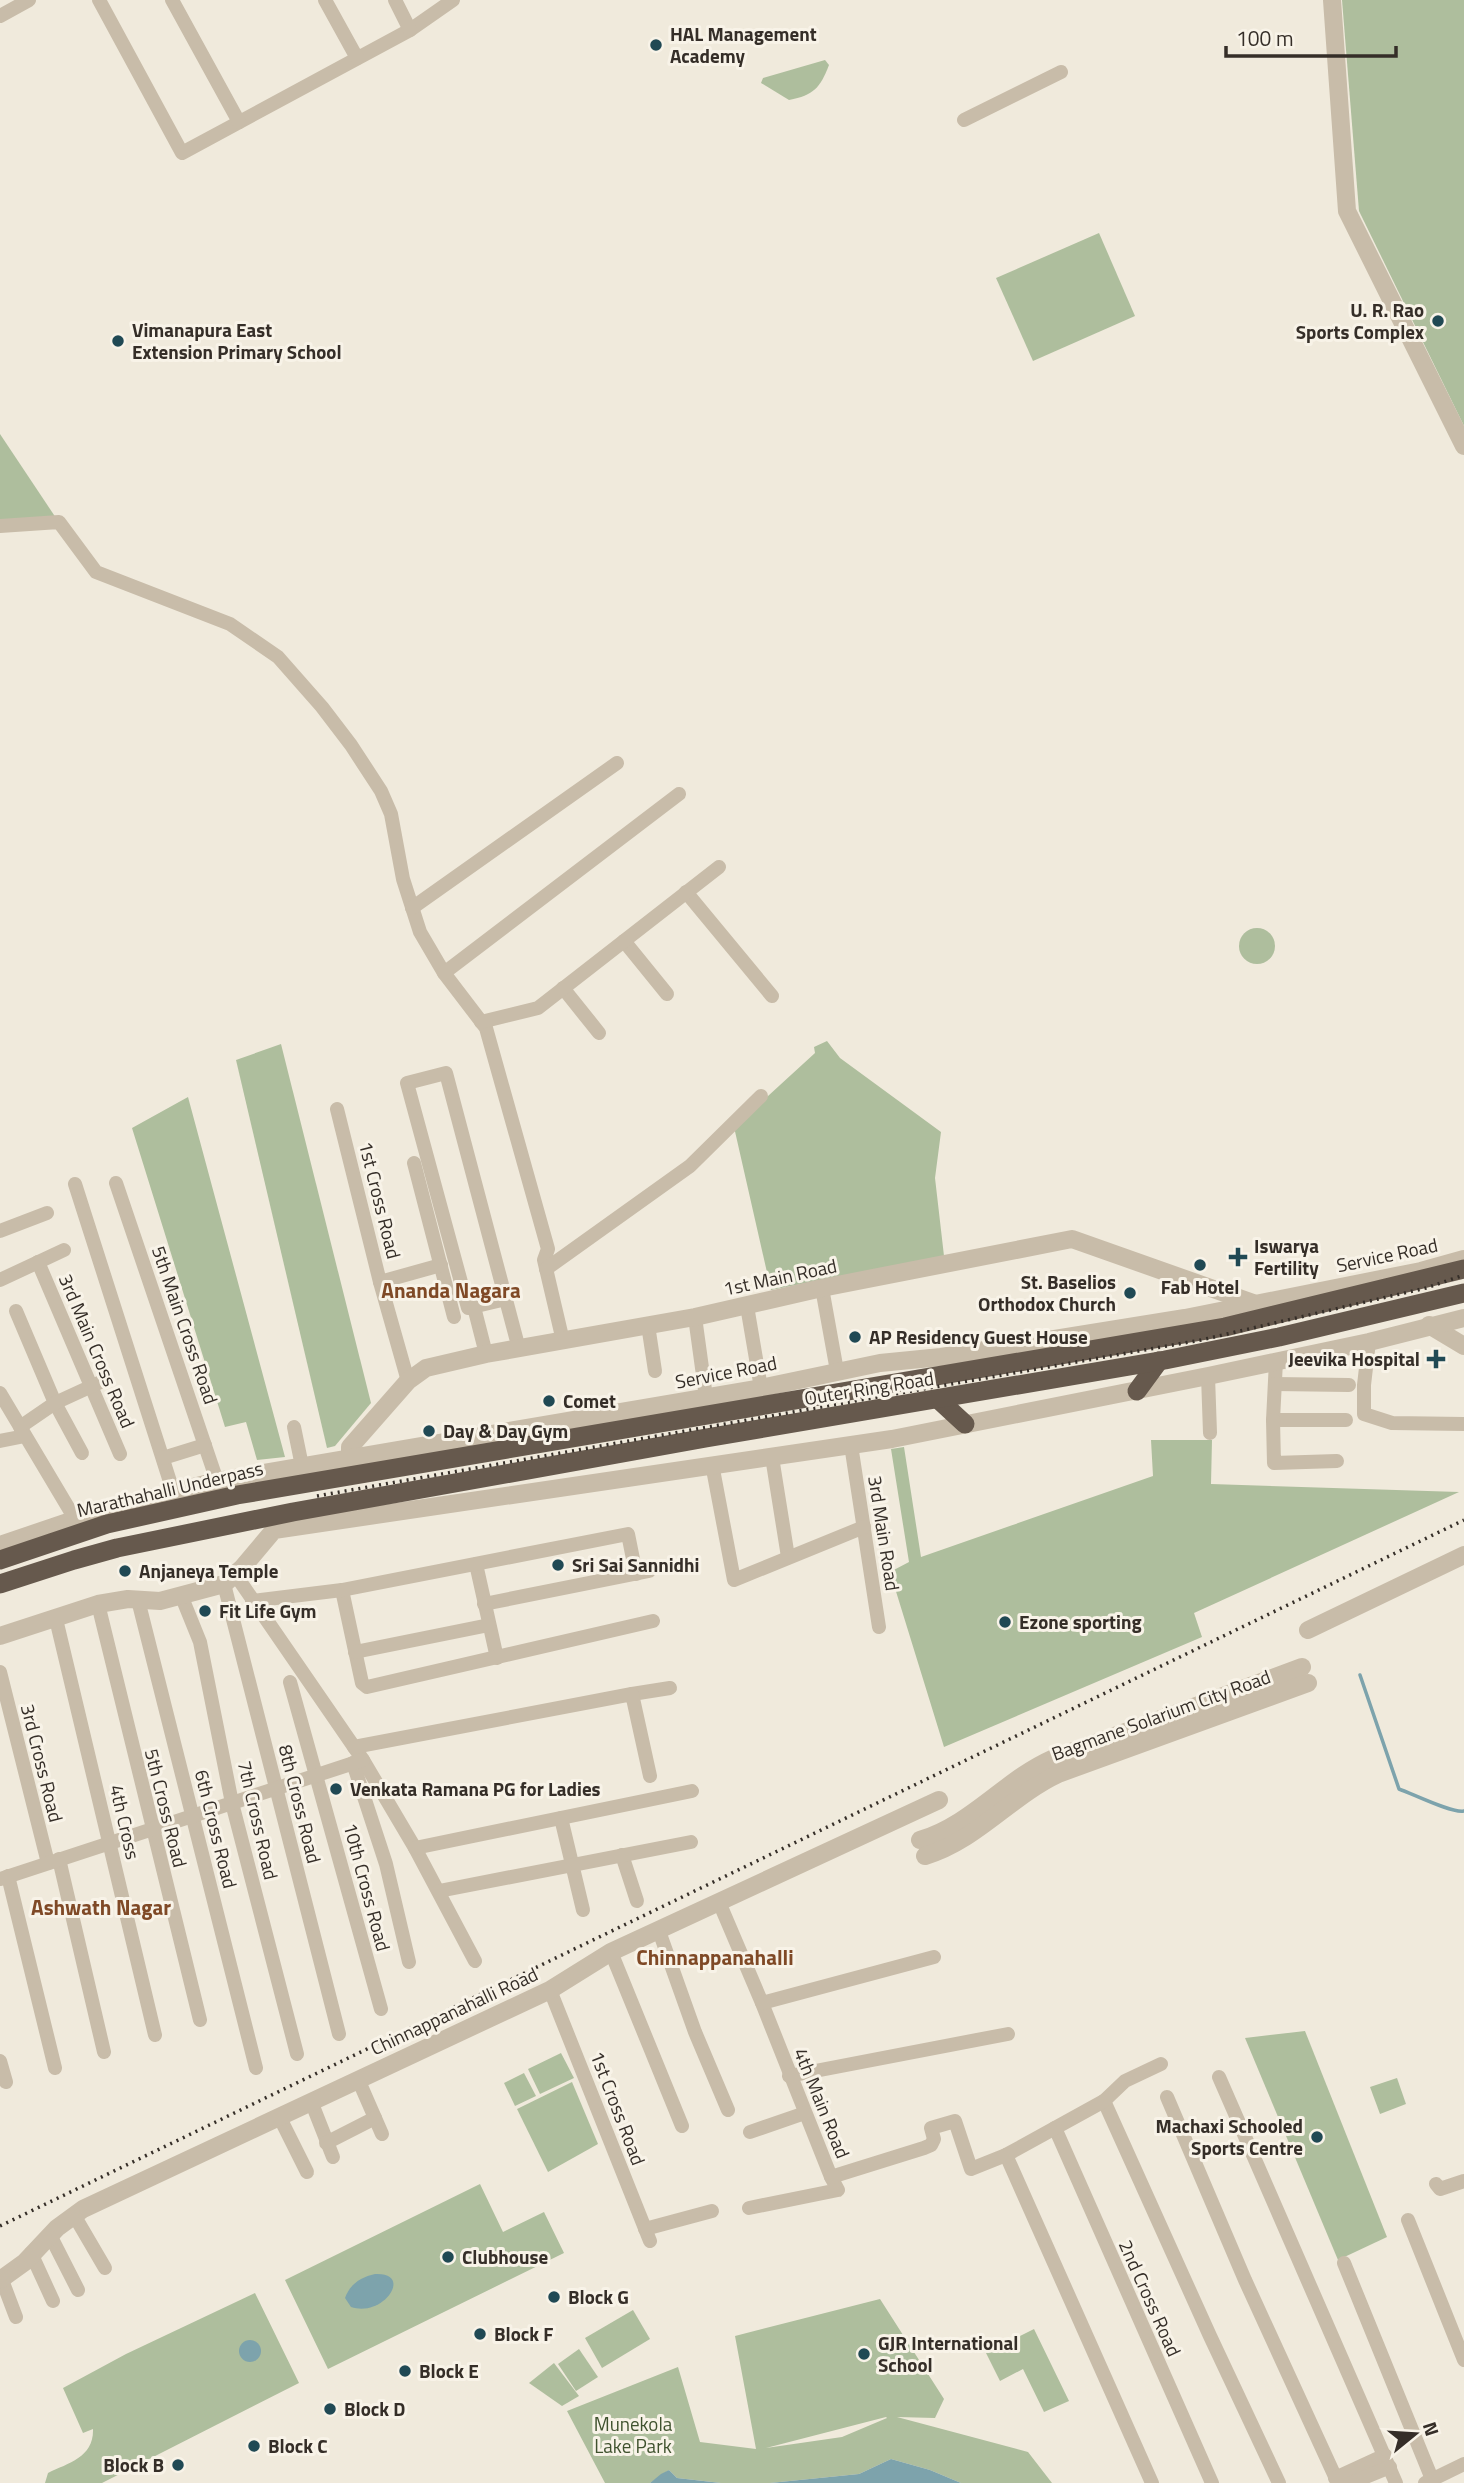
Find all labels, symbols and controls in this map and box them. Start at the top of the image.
scale bar [1226,14,1396,58]
place label: HAL Management Academy [670,19,817,70]
text: 100 m [1236,22,1293,54]
marker: HAL Management Academy [648,37,664,53]
place label: U. R. Rao Sports Complex [1296,295,1424,346]
marker: U. R. Rao Sports Complex [1430,313,1446,329]
place label: Vimanapura East Extension Primary School [132,315,342,366]
marker: Vimanapura East Extension Primary School [110,333,126,349]
street label: 1st Cross Road [352,1138,409,1262]
street label: Service Road [1334,1230,1440,1279]
place label: Iswarya Fertility [1254,1231,1319,1282]
street label: 5th Main Cross Road [145,1242,226,1408]
marker: Iswarya Fertility [1228,1247,1248,1267]
street label: 1st Main Road [720,1250,839,1303]
marker: Fab Hotel [1192,1257,1208,1273]
place label: St. Baselios Orthodox Church [978,1267,1116,1318]
street label: 3rd Main Cross Road [52,1269,143,1432]
place label: Fab Hotel [1161,1272,1239,1301]
district label: Ananda Nagara [381,1274,521,1306]
marker: St. Baselios Orthodox Church [1122,1285,1138,1301]
place label: AP Residency Guest House [869,1322,1088,1351]
marker: AP Residency Guest House [847,1329,863,1345]
place label: Jeevika Hospital [1288,1344,1420,1373]
street label: Service Road [673,1347,779,1396]
marker: Jeevika Hospital [1426,1349,1446,1369]
street label: Outer Ring Road [802,1363,936,1412]
place label: Comet [563,1386,616,1415]
marker: Comet [541,1393,557,1409]
place label: Day & Day Gym [443,1416,568,1445]
marker: Day & Day Gym [421,1423,437,1439]
street label: Marathahalli Underpass [74,1453,266,1524]
street label: 3rd Main Road [861,1473,908,1593]
place label: Sri Sai Sannidhi [572,1550,699,1579]
place label: Anjaneya Temple [139,1556,279,1585]
marker: Sri Sai Sannidhi [550,1557,566,1573]
marker: Anjaneya Temple [117,1563,133,1579]
place label: Fit Life Gym [219,1596,317,1625]
marker: Fit Life Gym [197,1603,213,1619]
place label: Ezone sporting [1019,1607,1142,1636]
marker: Ezone sporting [997,1614,1013,1630]
street label: Bagmane Solarium City Road [1047,1661,1274,1768]
street label: 3rd Cross Road [14,1701,71,1825]
street label: 8th Cross Road [272,1741,329,1866]
street label: 5th Cross Road [138,1745,195,1870]
street label: 7th Cross Road [231,1758,286,1882]
street label: 6th Cross Road [188,1766,245,1891]
place label: Venkata Ramana PG for Ladies [350,1774,601,1803]
marker: Venkata Ramana PG for Ladies [328,1781,344,1797]
street label: 4th Cross [103,1782,148,1862]
street label: 10th Cross Road [336,1819,399,1954]
district label: Ashwath Nagar [31,1891,171,1923]
district label: Chinnappanahalli [636,1941,794,1973]
street label: Chinnappanahalli Road [365,1959,542,2062]
street label: 4th Main Road [787,2043,858,2162]
street label: 1st Cross Road [583,2047,654,2169]
place label: Machaxi Schooled Sports Centre [1155,2111,1303,2162]
marker: Machaxi Schooled Sports Centre [1309,2129,1325,2145]
street label: 2nd Cross Road [1112,2235,1189,2361]
place label: Clubhouse [462,2242,548,2271]
marker: Clubhouse [440,2249,456,2265]
place label: Block G [568,2282,629,2311]
marker: Block G [546,2289,562,2305]
place label: Block F [494,2319,553,2348]
marker: Block F [472,2326,488,2342]
place label: GJR International School [878,2328,1018,2379]
marker: GJR International School [856,2346,872,2362]
place label: Block E [419,2356,479,2385]
marker: Block E [397,2363,413,2379]
place label: Block D [344,2394,405,2423]
north arrow [1380,2399,1450,2469]
marker: Block D [322,2401,338,2417]
park label: Munekola Lake Park [594,2409,673,2460]
text: N [1416,2418,1447,2439]
place label: Block C [268,2431,328,2460]
marker: Block C [246,2438,262,2454]
place label: Block B [103,2450,164,2479]
marker: Block B [170,2457,186,2473]

